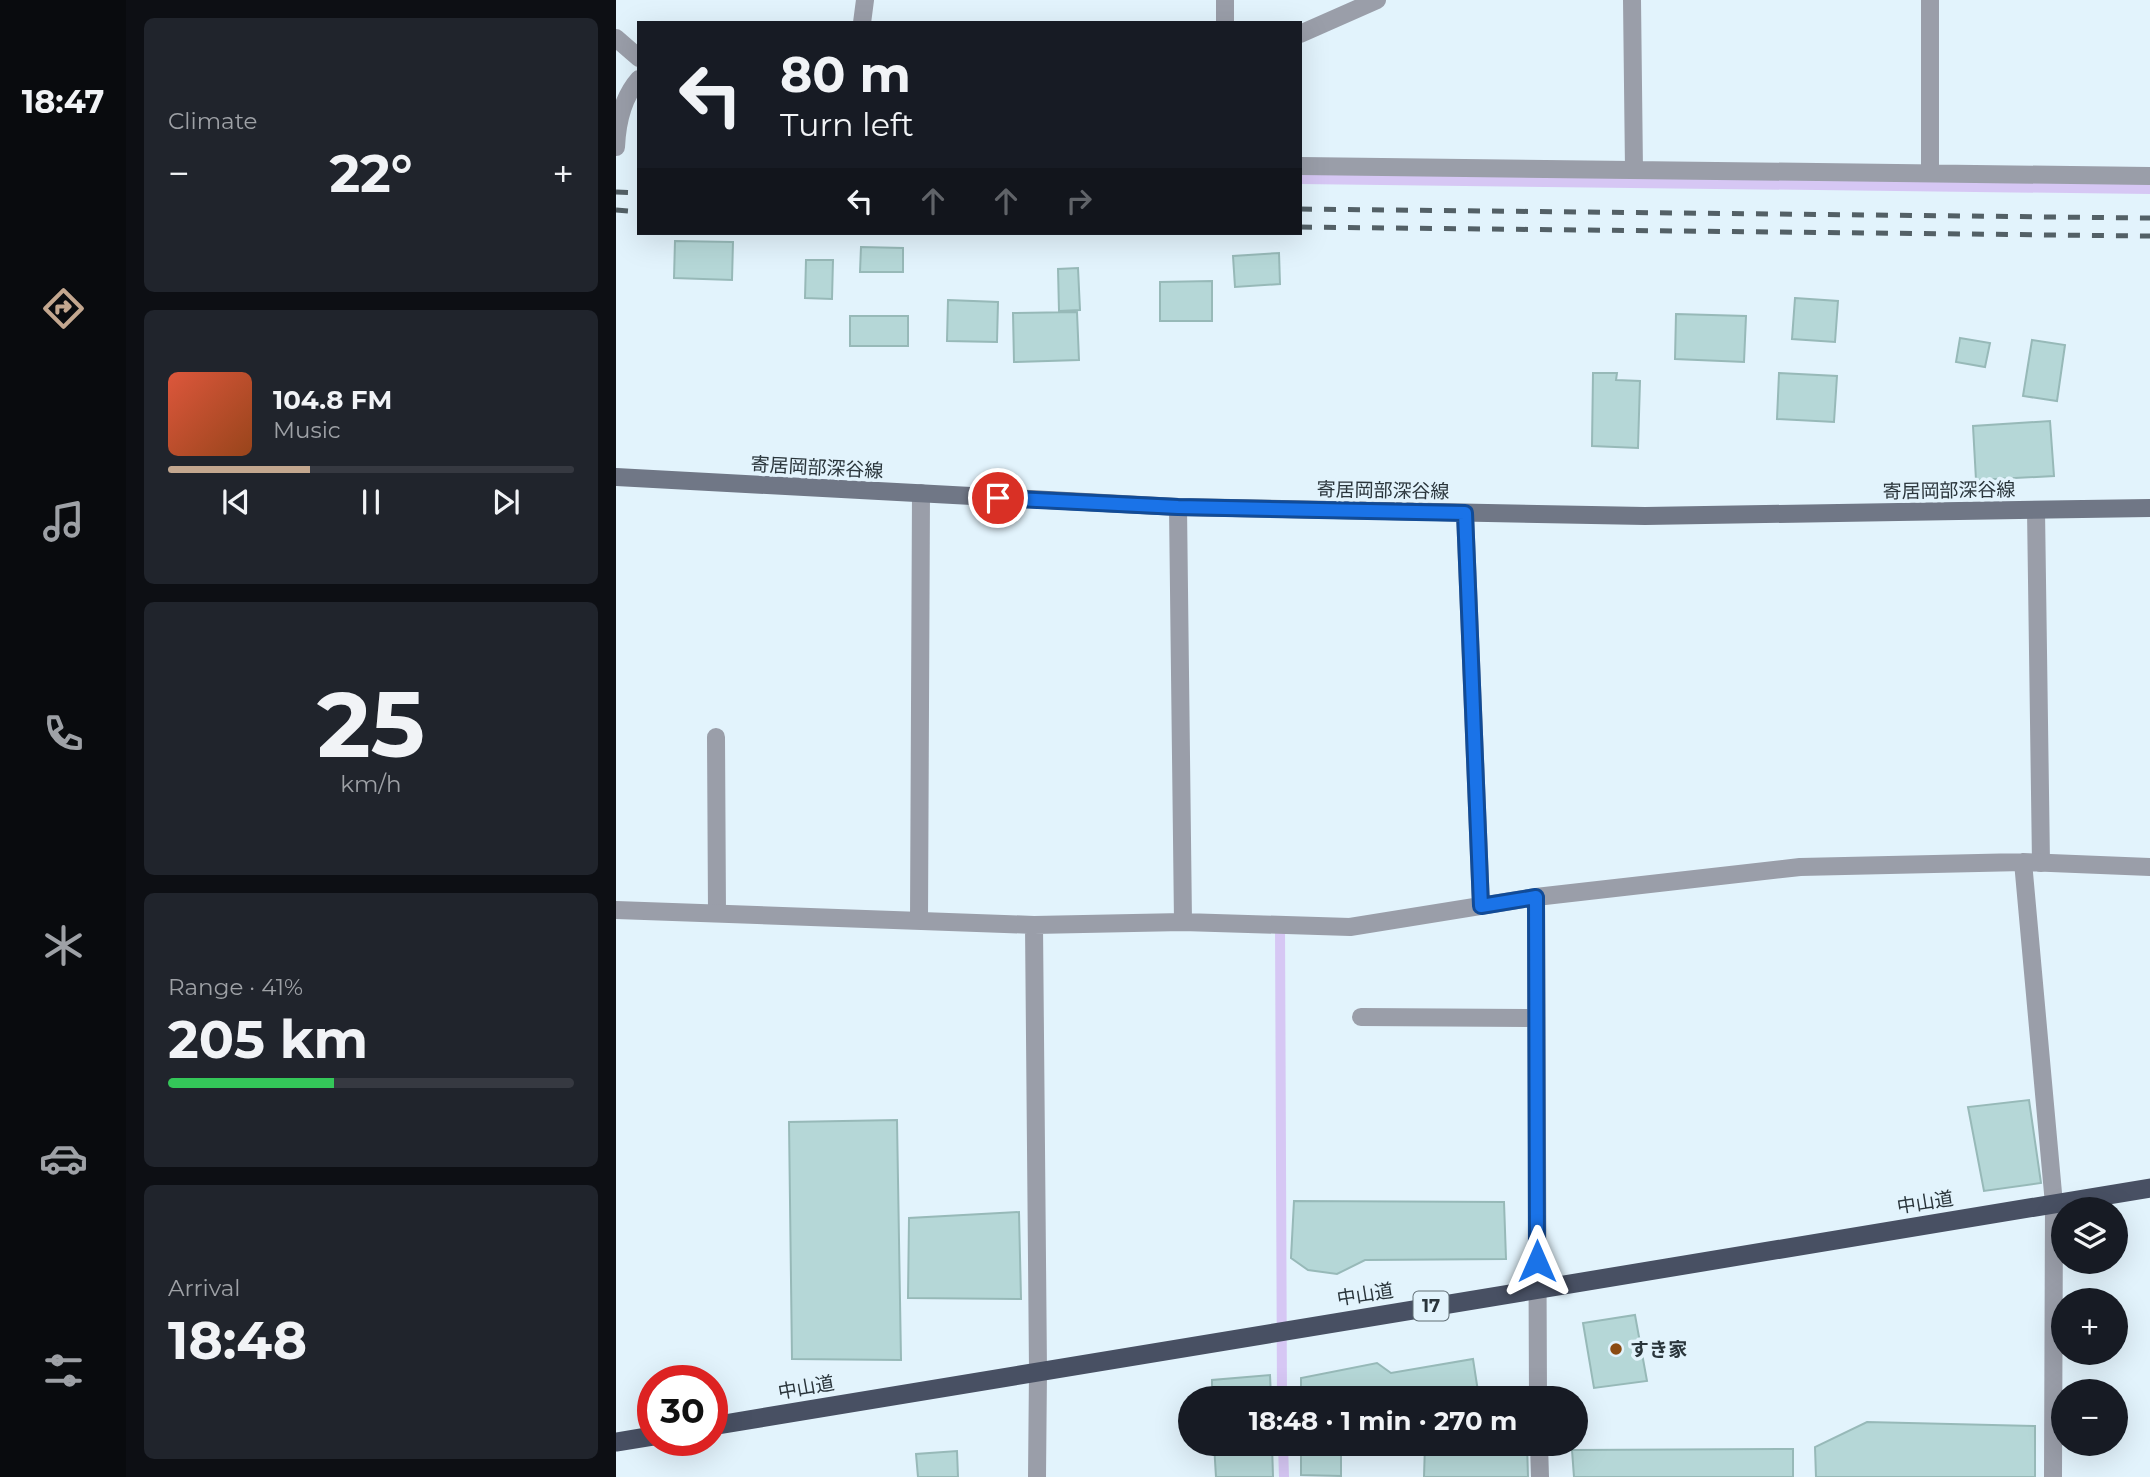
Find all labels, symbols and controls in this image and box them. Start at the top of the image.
text: 80 m [780,45,911,104]
icon: left [665,49,756,140]
text: 18:47 [22,82,104,121]
text: Turn left [780,105,914,144]
text: Climate [168,107,257,135]
text: 22° [329,142,413,205]
text: − [168,150,190,197]
text: + [552,150,574,197]
icon: left [841,182,879,220]
icon: ahead [914,182,952,220]
icon: ahead [987,182,1025,220]
icon: right [1060,182,1098,220]
icon: directions [39,284,88,333]
text: 104.8 FM [273,384,392,416]
text: Music [273,416,341,444]
street label: 寄居岡部深谷線 [750,453,884,482]
pin [968,468,1028,528]
street label: 寄居岡部深谷線 [1316,478,1450,503]
street label: 寄居岡部深谷線 [1882,478,2016,503]
icon: arrive [979,479,1017,517]
icon: previous [217,483,255,521]
icon: pause [352,483,390,521]
icon: next [487,483,525,521]
icon: music [39,497,88,546]
text: 25 [317,669,425,780]
icon: phone [39,709,88,758]
text: km/h [340,770,402,798]
icon: climate [39,921,88,970]
text: Range · 41% [168,973,303,1001]
text: 205 km [168,1008,368,1071]
icon: car [39,1134,88,1183]
street label: 中山道 [1895,1187,1955,1218]
map controls [2051,1197,2128,1456]
button: layers [2051,1197,2128,1274]
position arrow [1500,1224,1574,1298]
text: Arrival [168,1274,241,1302]
street label: 中山道 [1335,1279,1395,1310]
button: + [2051,1288,2128,1365]
road number: 17 [1414,1292,1448,1321]
text: 18:48 [168,1309,307,1372]
place label: すき家 [1630,1338,1687,1361]
marker: すき家 [1608,1341,1624,1357]
icon: filters [39,1346,88,1395]
speed limit sign: 30 [637,1365,728,1456]
street label: 中山道 [776,1371,836,1404]
button: − [2051,1379,2128,1456]
text: 18:48 · 1 min · 270 m [1249,1405,1517,1437]

